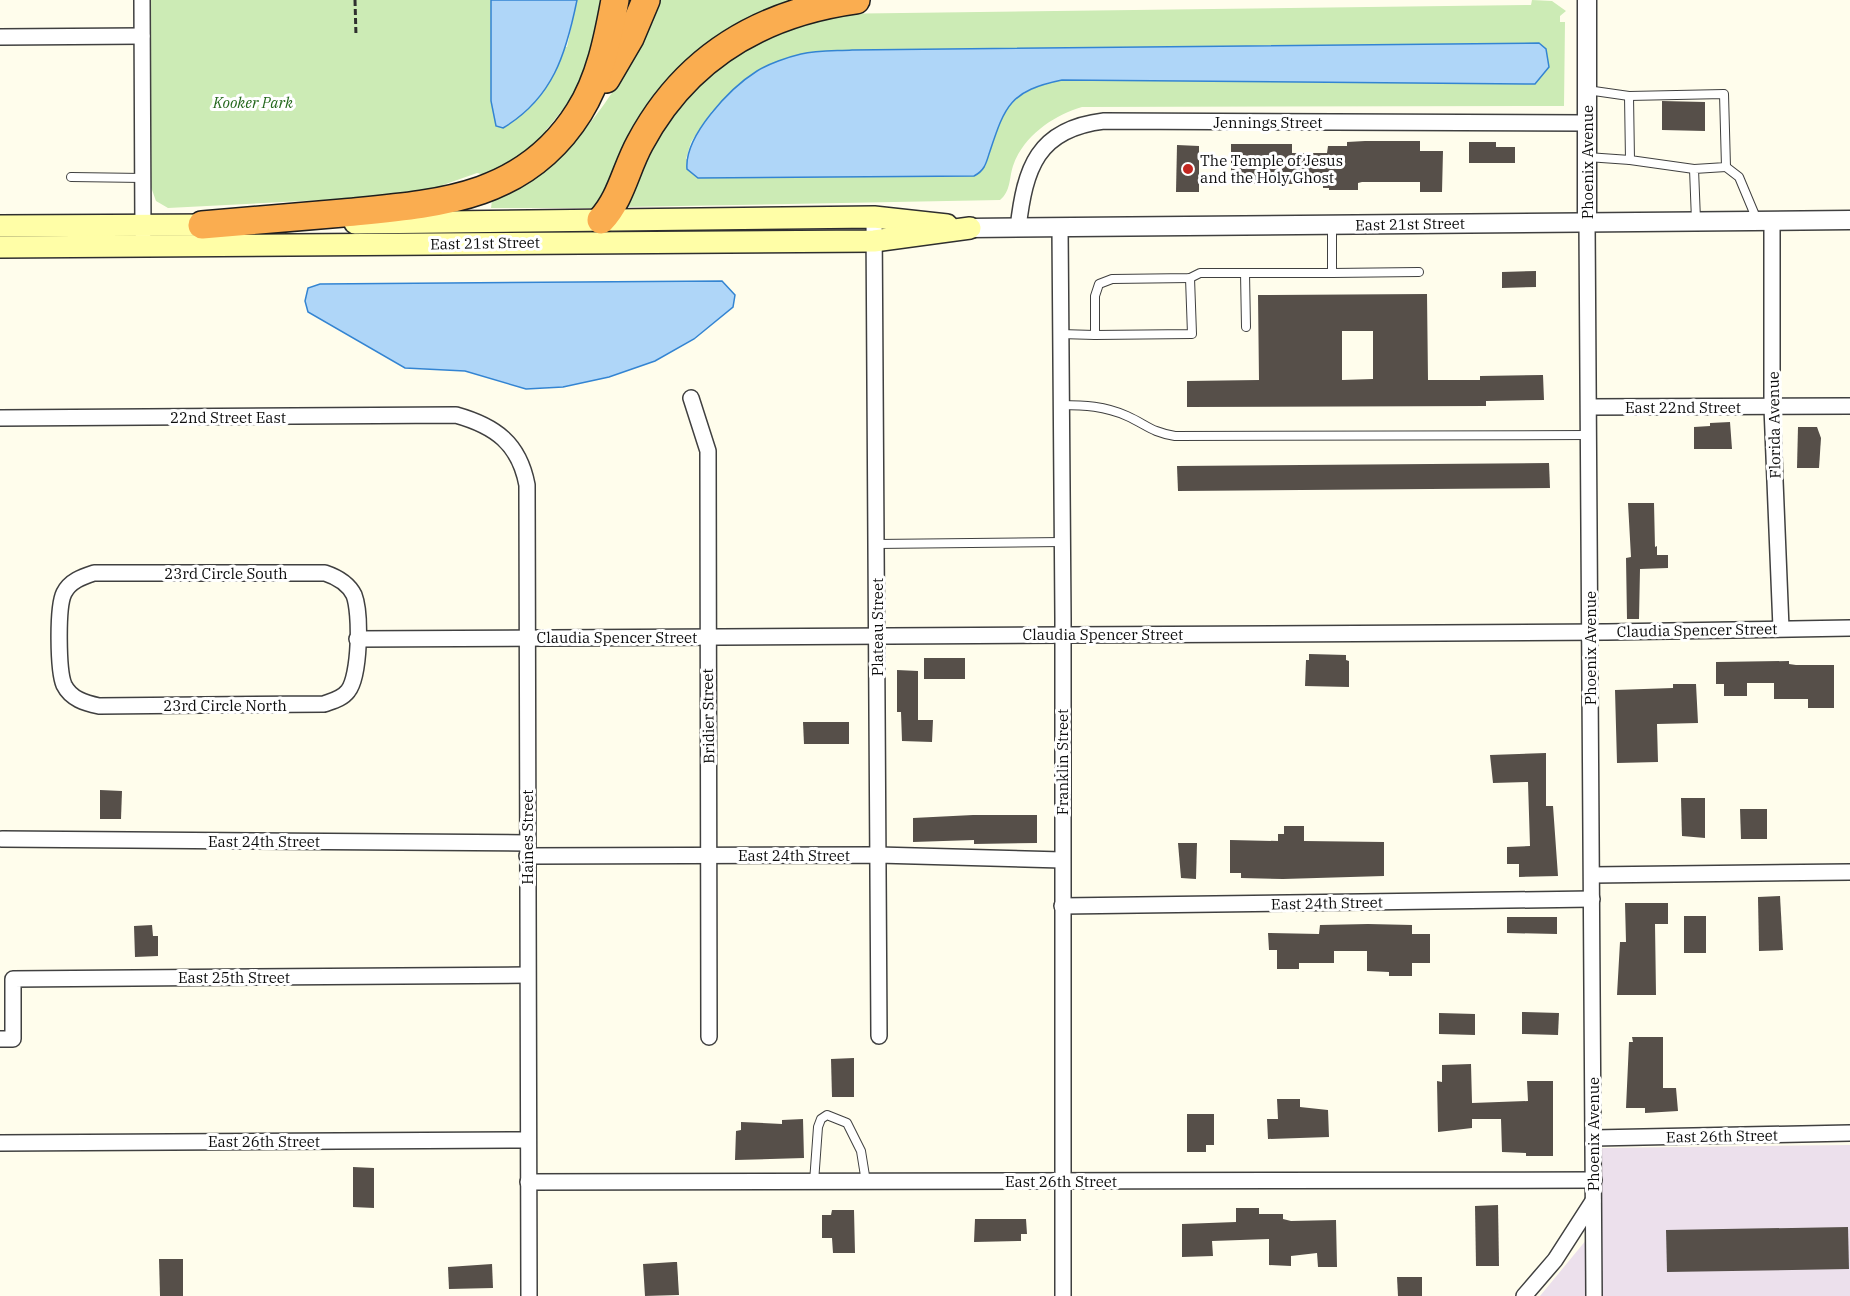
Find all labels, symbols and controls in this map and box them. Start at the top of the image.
park label: Kooker Park [212,93,293,112]
street label: Phoenix Avenue [1578,105,1597,219]
street label: Jennings Street [1213,113,1323,132]
place label: The Temple of Jesus and the Holy Ghost [1200,151,1343,187]
marker: The Temple of Jesus and the Holy Ghost [1181,162,1195,176]
street label: East 21st Street [1355,214,1465,234]
street label: East 21st Street [430,233,540,253]
street label: Florida Avenue [1764,371,1784,479]
street label: East 22nd Street [1625,398,1741,417]
street label: 22nd Street East [170,408,286,427]
street label: 23rd Circle South [164,564,288,583]
street label: Plateau Street [868,578,887,676]
street label: Phoenix Avenue [1581,591,1600,705]
street label: Claudia Spencer Street [1616,619,1778,641]
street label: Claudia Spencer Street [1023,625,1183,644]
street label: Claudia Spencer Street [537,628,697,647]
street label: Bridier Street [698,668,718,764]
street label: 23rd Circle North [163,696,287,715]
street label: Franklin Street [1053,709,1072,815]
street label: Haines Street [518,789,537,885]
street label: East 24th Street [208,832,320,851]
street label: East 24th Street [738,846,850,865]
street label: East 24th Street [1271,893,1383,913]
street label: East 25th Street [178,968,290,987]
street label: Phoenix Avenue [1584,1077,1603,1191]
street label: East 26th Street [1666,1126,1778,1146]
street label: East 26th Street [208,1132,320,1151]
street label: East 26th Street [1005,1172,1117,1191]

